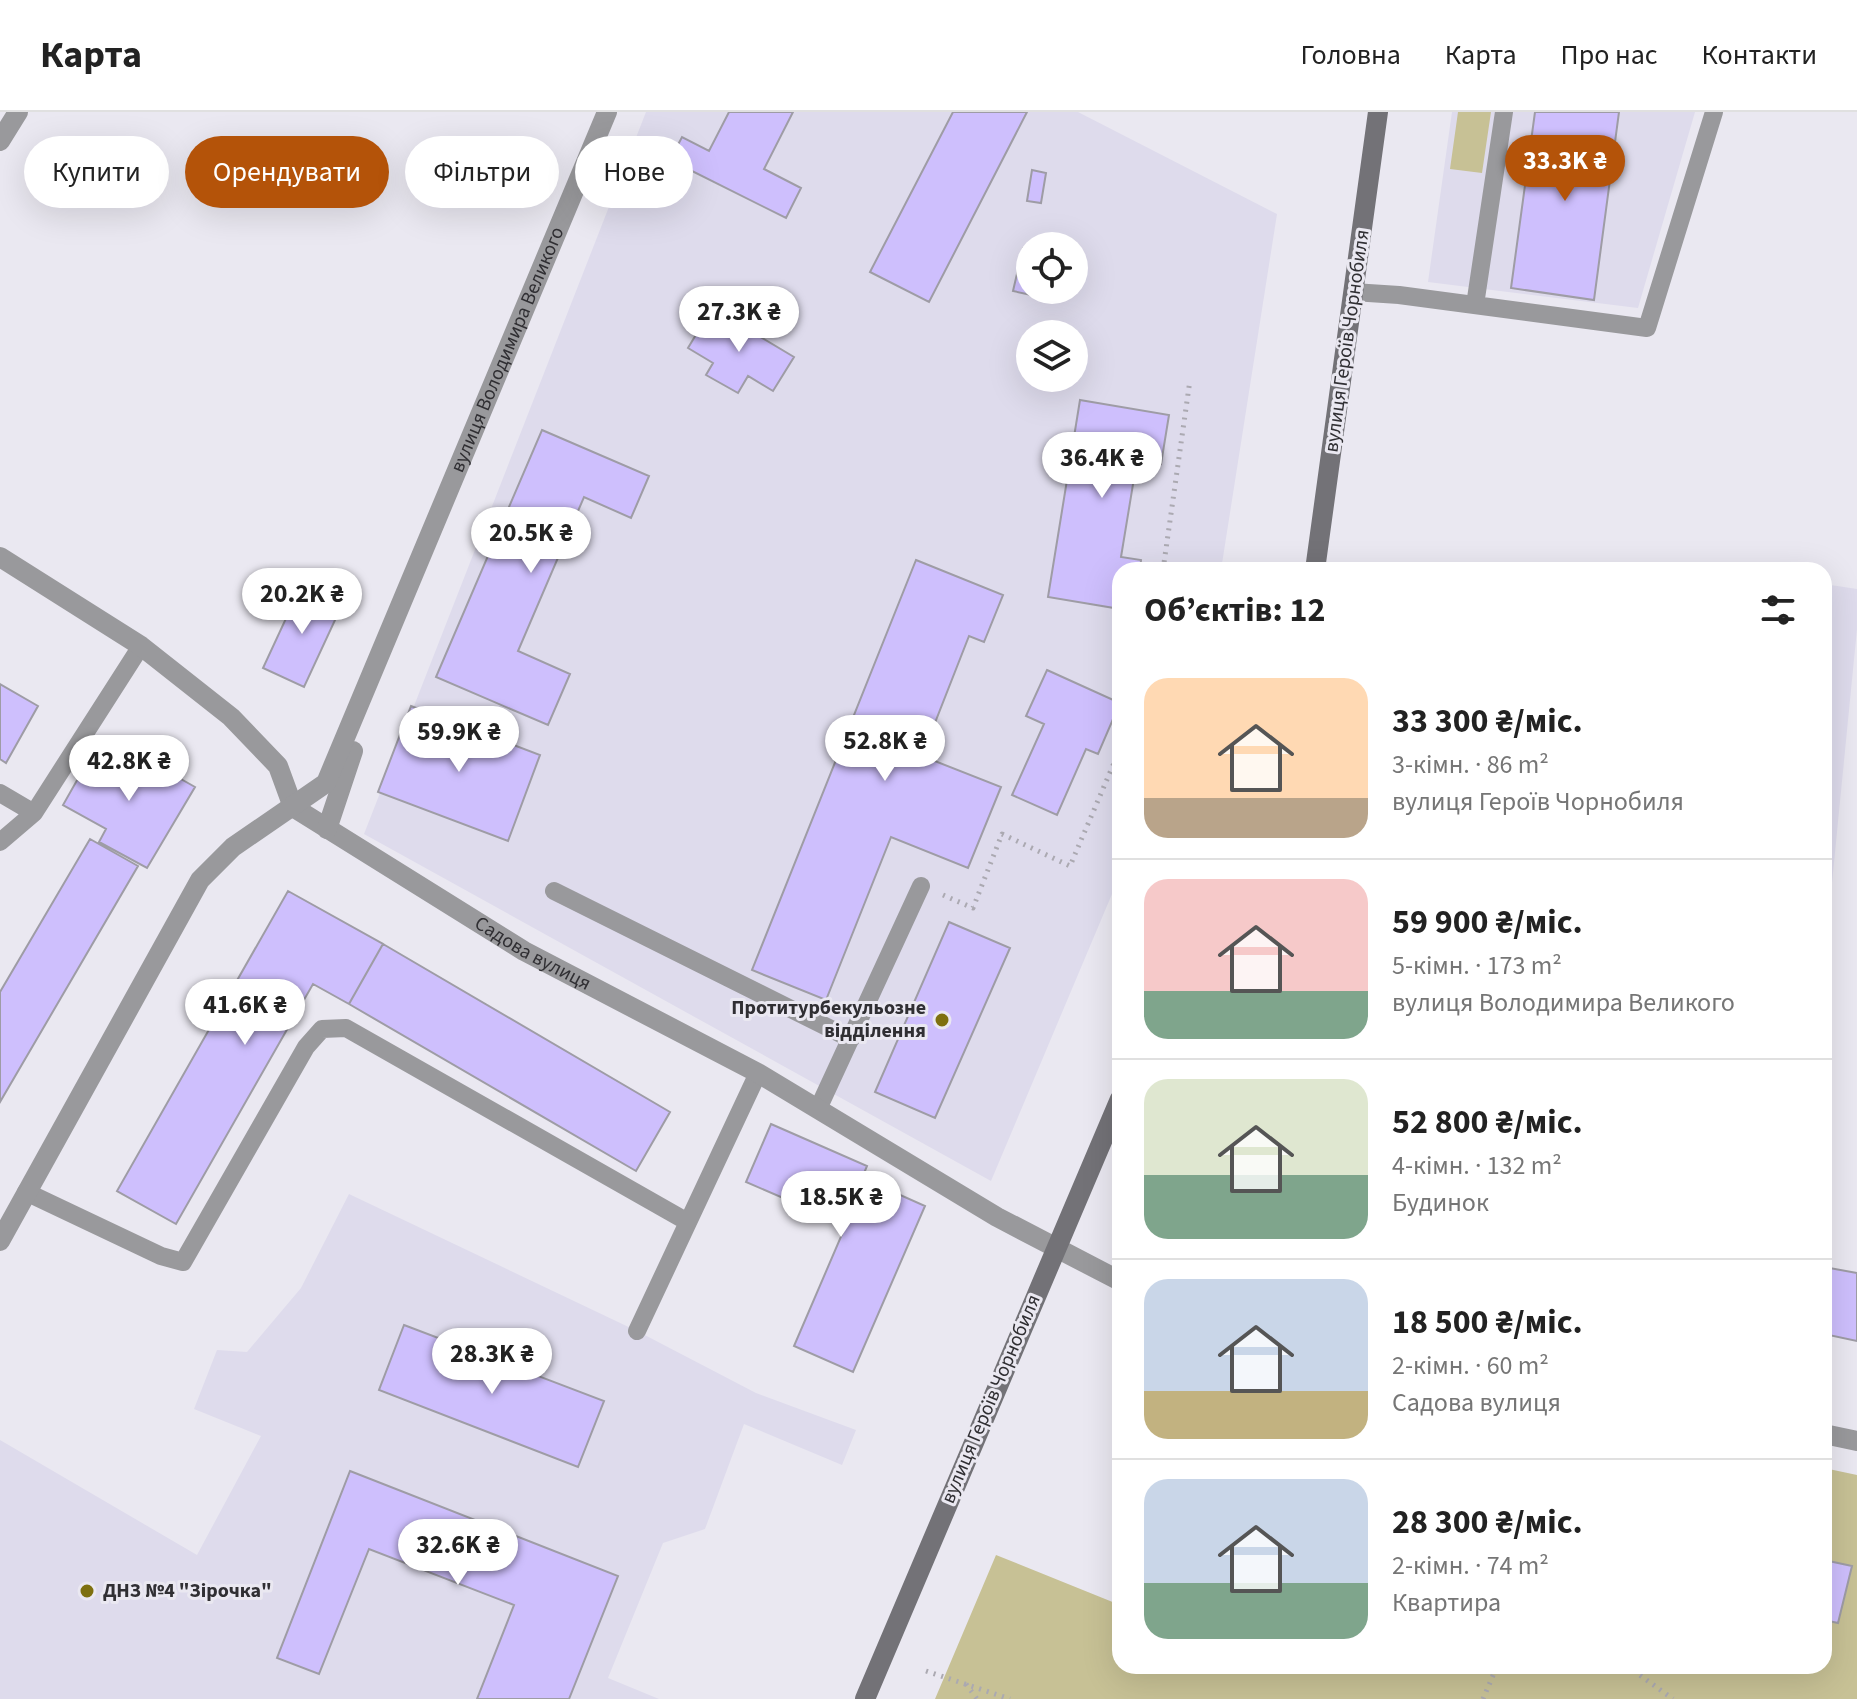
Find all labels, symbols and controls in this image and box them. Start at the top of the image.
text: Карта [40,28,142,82]
text: Головна [1301,35,1401,75]
text: Карта [1445,35,1517,75]
text: Про нас [1561,35,1658,75]
text: Контакти [1702,35,1817,75]
pin: 33.3K ₴ [1491,135,1639,203]
chip: Купити [24,136,169,208]
chip: Орендувати [185,136,389,208]
chip: Фільтри [405,136,559,208]
chip: Нове [575,136,693,208]
text: 33.3K ₴ [1523,142,1607,179]
street label: вулиця Володимира Великого [444,223,571,477]
street label: вулиця Героїв Чорнобиля [1318,228,1376,454]
map controls [1016,232,1088,392]
button: locate [1016,232,1088,304]
pin: 27.3K ₴ [665,286,813,354]
text: 27.3K ₴ [697,293,781,330]
button: layers [1016,320,1088,392]
pin: 36.4K ₴ [1028,432,1176,500]
text: 36.4K ₴ [1060,439,1144,476]
pin: 20.5K ₴ [457,507,605,575]
text: 20.5K ₴ [489,514,573,551]
pin: 20.2K ₴ [228,568,376,636]
text: 20.2K ₴ [260,575,344,612]
text: Об’єктів: 12 [1144,586,1325,635]
icon: filters [1756,588,1800,632]
text: 33 300 ₴/міс. [1392,697,1583,746]
pin: 59.9K ₴ [385,706,533,774]
icon: home [1208,710,1304,806]
text: 59.9K ₴ [417,713,501,750]
pin: 52.8K ₴ [811,715,959,783]
text: 52.8K ₴ [843,722,927,759]
pin: 42.8K ₴ [55,735,203,803]
text: 42.8K ₴ [87,742,171,779]
text: 3-кімн. · 86 m² [1392,746,1549,783]
text: вулиця Героїв Чорнобиля [1392,783,1684,820]
text: 59 900 ₴/міс. [1392,898,1583,947]
street label: Садова вулиця [469,909,596,998]
icon: home [1208,911,1304,1007]
text: 5-кімн. · 173 m² [1392,947,1562,984]
pin: 41.6K ₴ [171,979,319,1047]
text: вулиця Володимира Великого [1392,984,1735,1021]
text: 41.6K ₴ [203,986,287,1023]
place label: Протитурбекульозне відділення [731,994,926,1045]
marker: Протитурбекульозне відділення [933,1011,951,1029]
text: 52 800 ₴/міс. [1392,1098,1583,1147]
icon: home [1208,1111,1304,1207]
text: 4-кімн. · 132 m² [1392,1147,1562,1184]
pin: 18.5K ₴ [767,1171,915,1239]
text: 18.5K ₴ [799,1178,883,1215]
text: Будинок [1392,1184,1489,1221]
street label: вулиця Героїв Чорнобиля [934,1290,1048,1508]
text: 18 500 ₴/міс. [1392,1298,1583,1347]
icon: home [1208,1311,1304,1407]
pin: 28.3K ₴ [418,1328,566,1396]
text: 28.3K ₴ [450,1335,534,1372]
text: 2-кімн. · 60 m² [1392,1347,1549,1384]
text: Садова вулиця [1392,1384,1561,1421]
text: 28 300 ₴/міс. [1392,1498,1583,1547]
icon: home [1208,1511,1304,1607]
pin: 32.6K ₴ [384,1519,532,1587]
text: 32.6K ₴ [416,1526,500,1563]
text: 2-кімн. · 74 m² [1392,1547,1549,1584]
place label: ДНЗ №4 "Зірочка" [103,1577,272,1605]
marker: ДНЗ №4 "Зірочка" [78,1582,96,1600]
text: Квартира [1392,1584,1501,1621]

